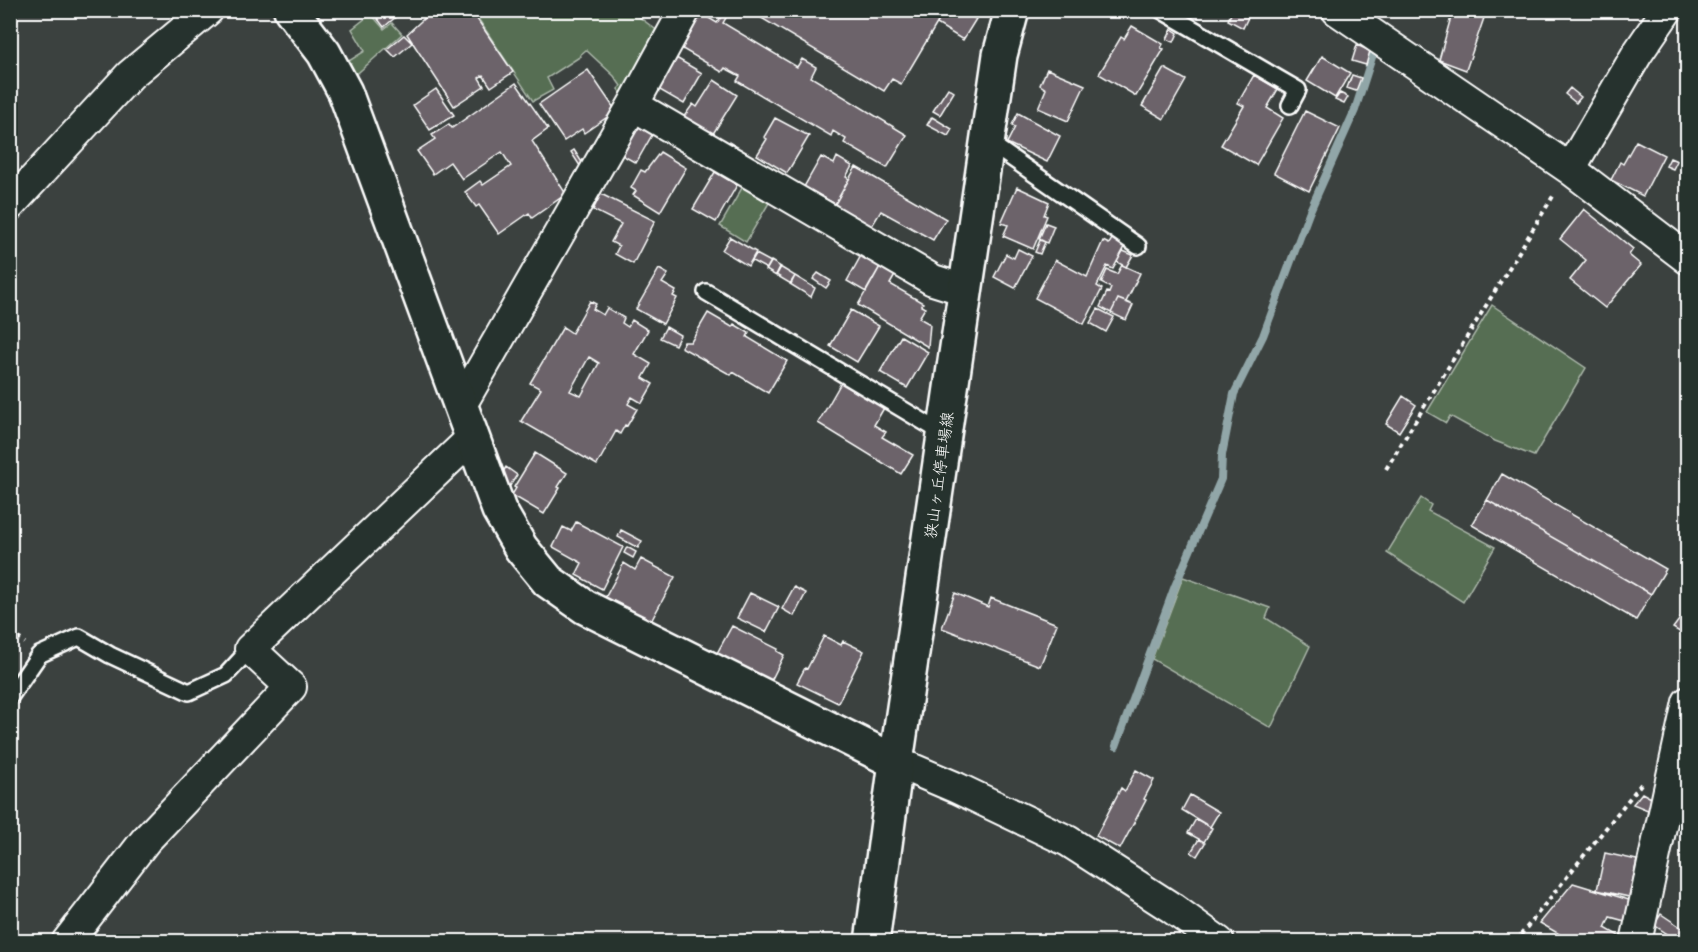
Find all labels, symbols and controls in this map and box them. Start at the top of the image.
street label: 狭山ヶ丘停車場線 [919,410,957,540]

